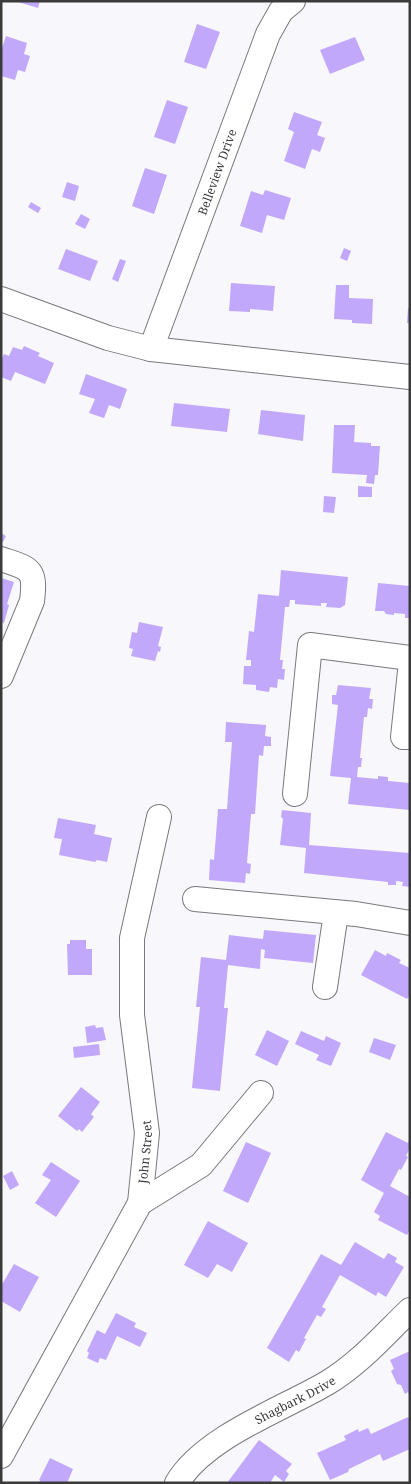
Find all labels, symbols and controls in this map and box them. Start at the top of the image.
street label: Belleview Drive [194,127,240,217]
street label: John Street [133,1119,156,1185]
street label: Shagbark Drive [251,1372,338,1428]

